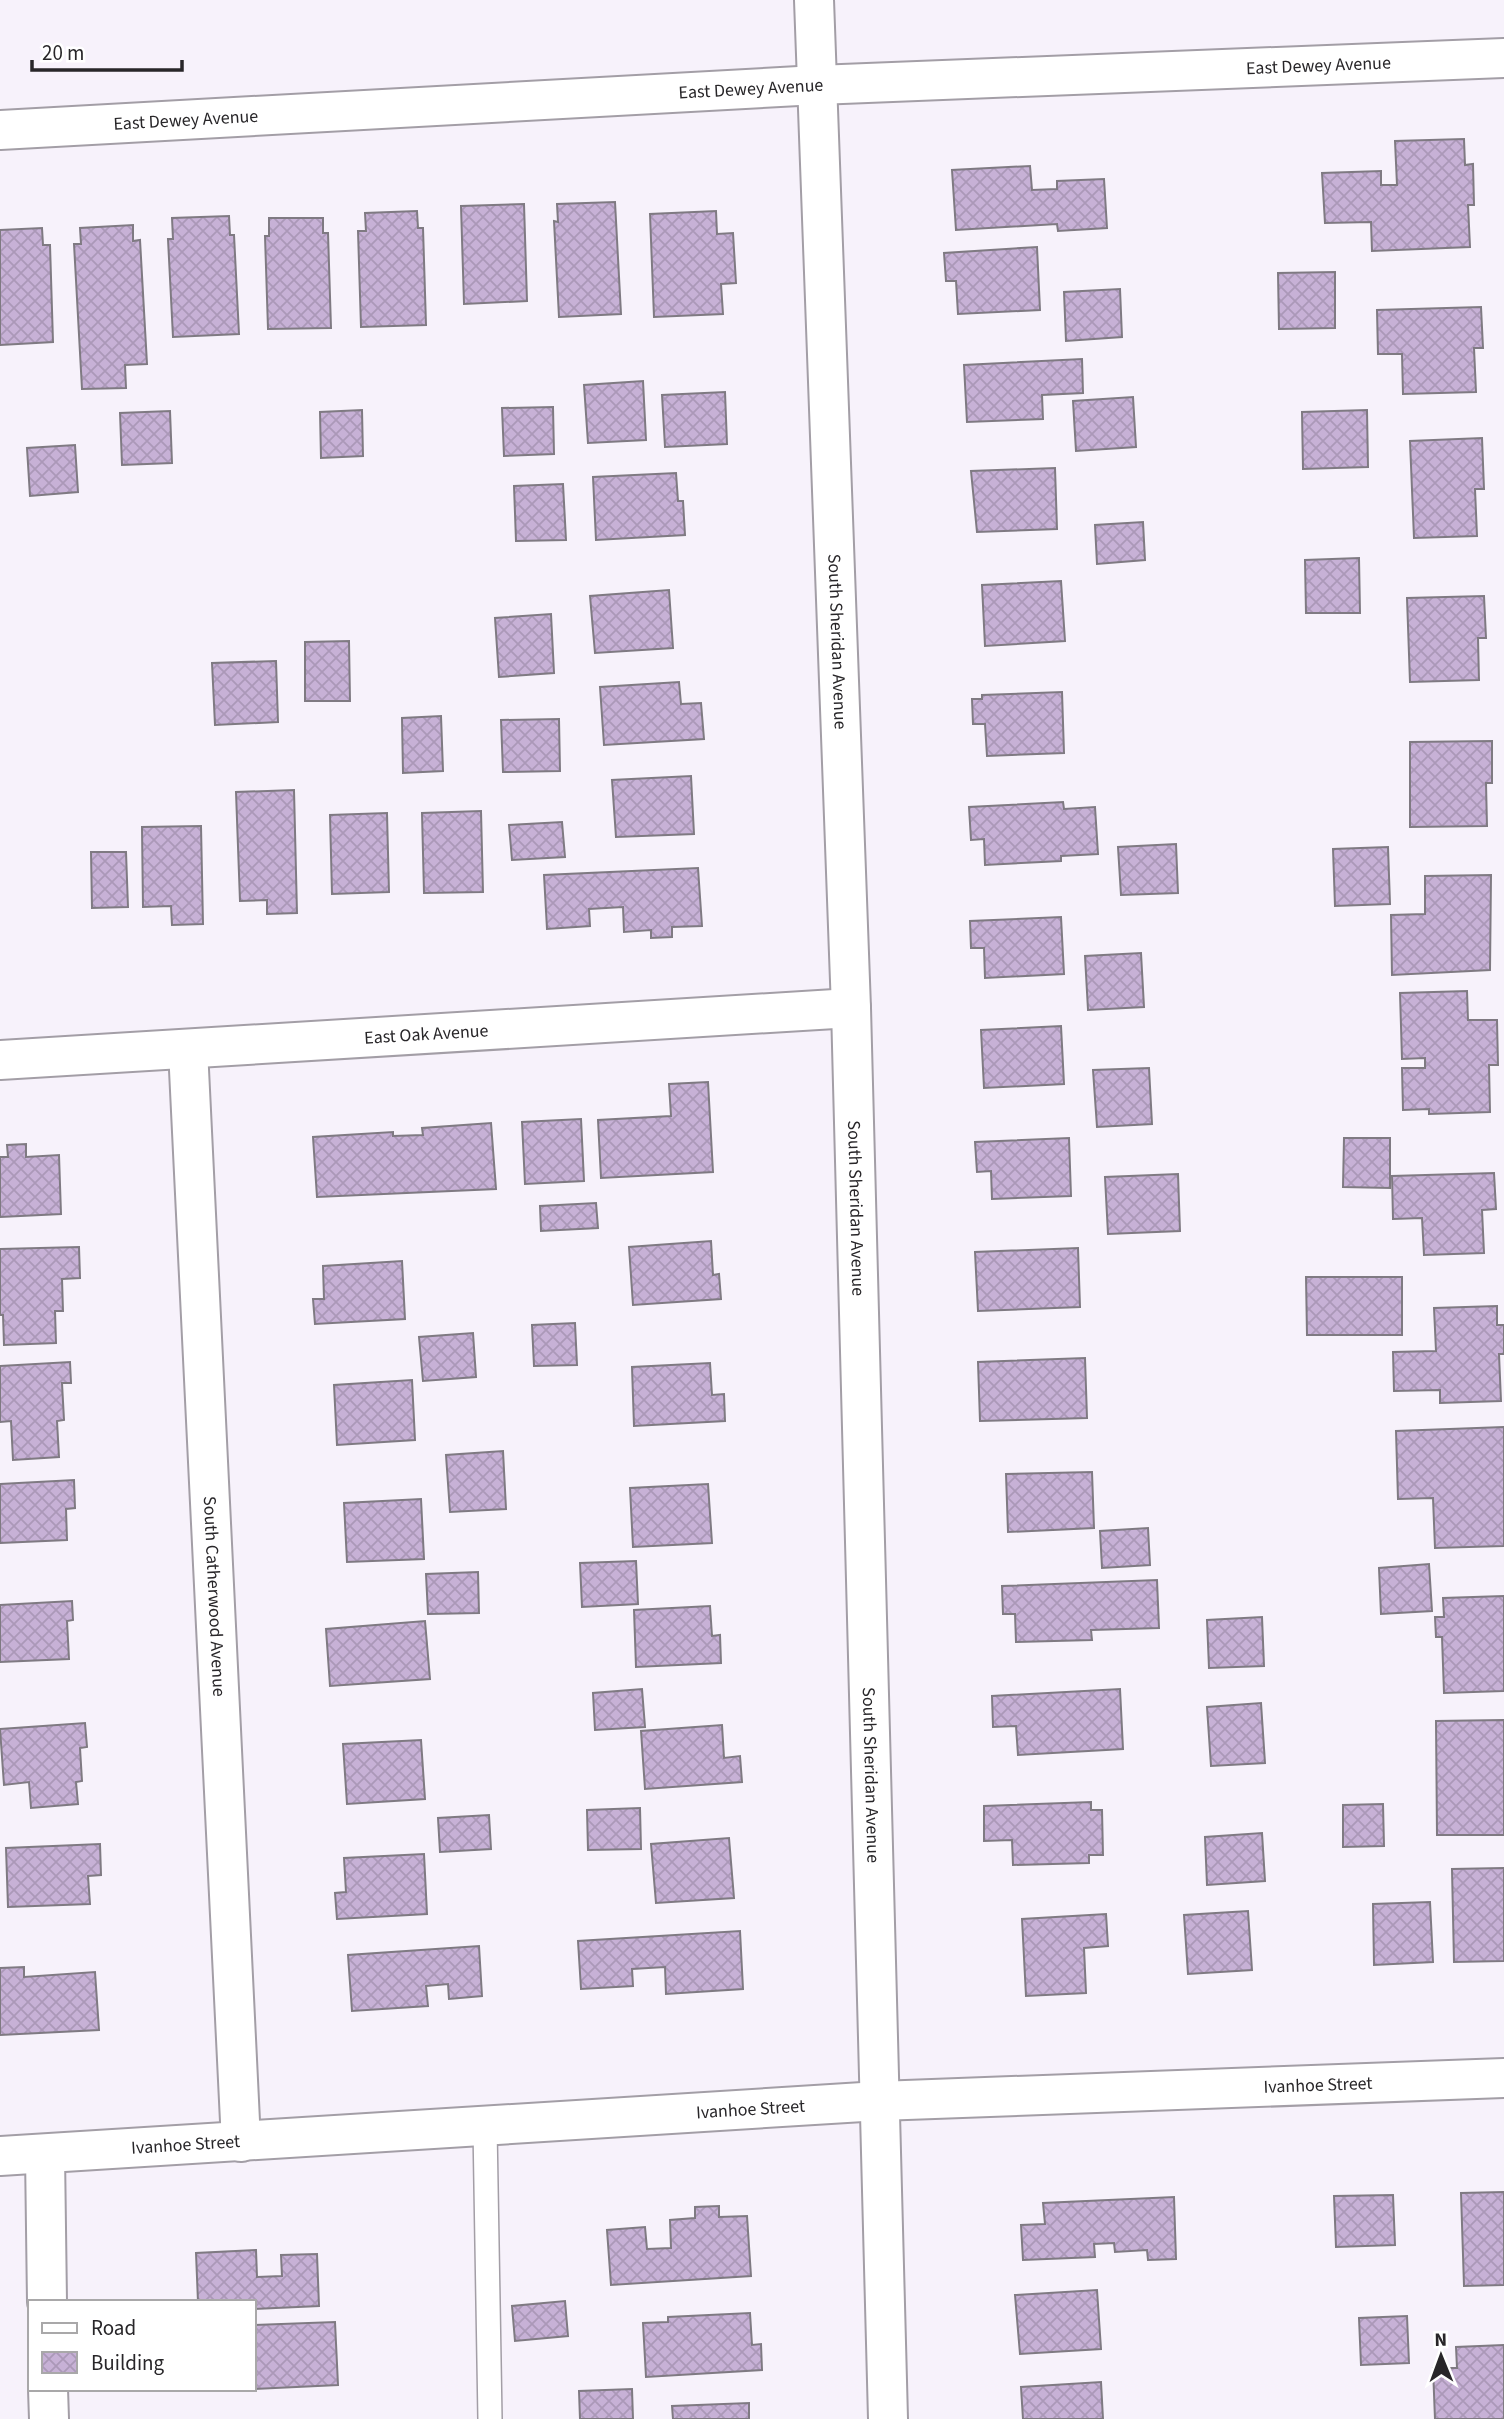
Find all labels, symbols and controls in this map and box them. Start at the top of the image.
scale bar [32,28,182,72]
text: 20 m [42,38,84,68]
street label: East Dewey Avenue [1245,50,1391,81]
street label: East Dewey Avenue [678,73,824,106]
street label: East Dewey Avenue [113,104,259,137]
street label: South Sheridan Avenue [821,553,853,730]
street label: East Oak Avenue [363,1018,489,1051]
street label: South Sheridan Avenue [841,1120,871,1297]
street label: South Catherwood Avenue [197,1496,231,1697]
street label: South Sheridan Avenue [856,1687,885,1863]
street label: Ivanhoe Street [1263,2071,1373,2100]
street label: Ivanhoe Street [695,2094,806,2125]
street label: Ivanhoe Street [131,2129,241,2161]
legend [28,2300,256,2391]
text: Road [91,2313,136,2343]
north arrow [1406,2321,1476,2391]
text: N [1434,2327,1447,2354]
text: Building [91,2348,165,2378]

